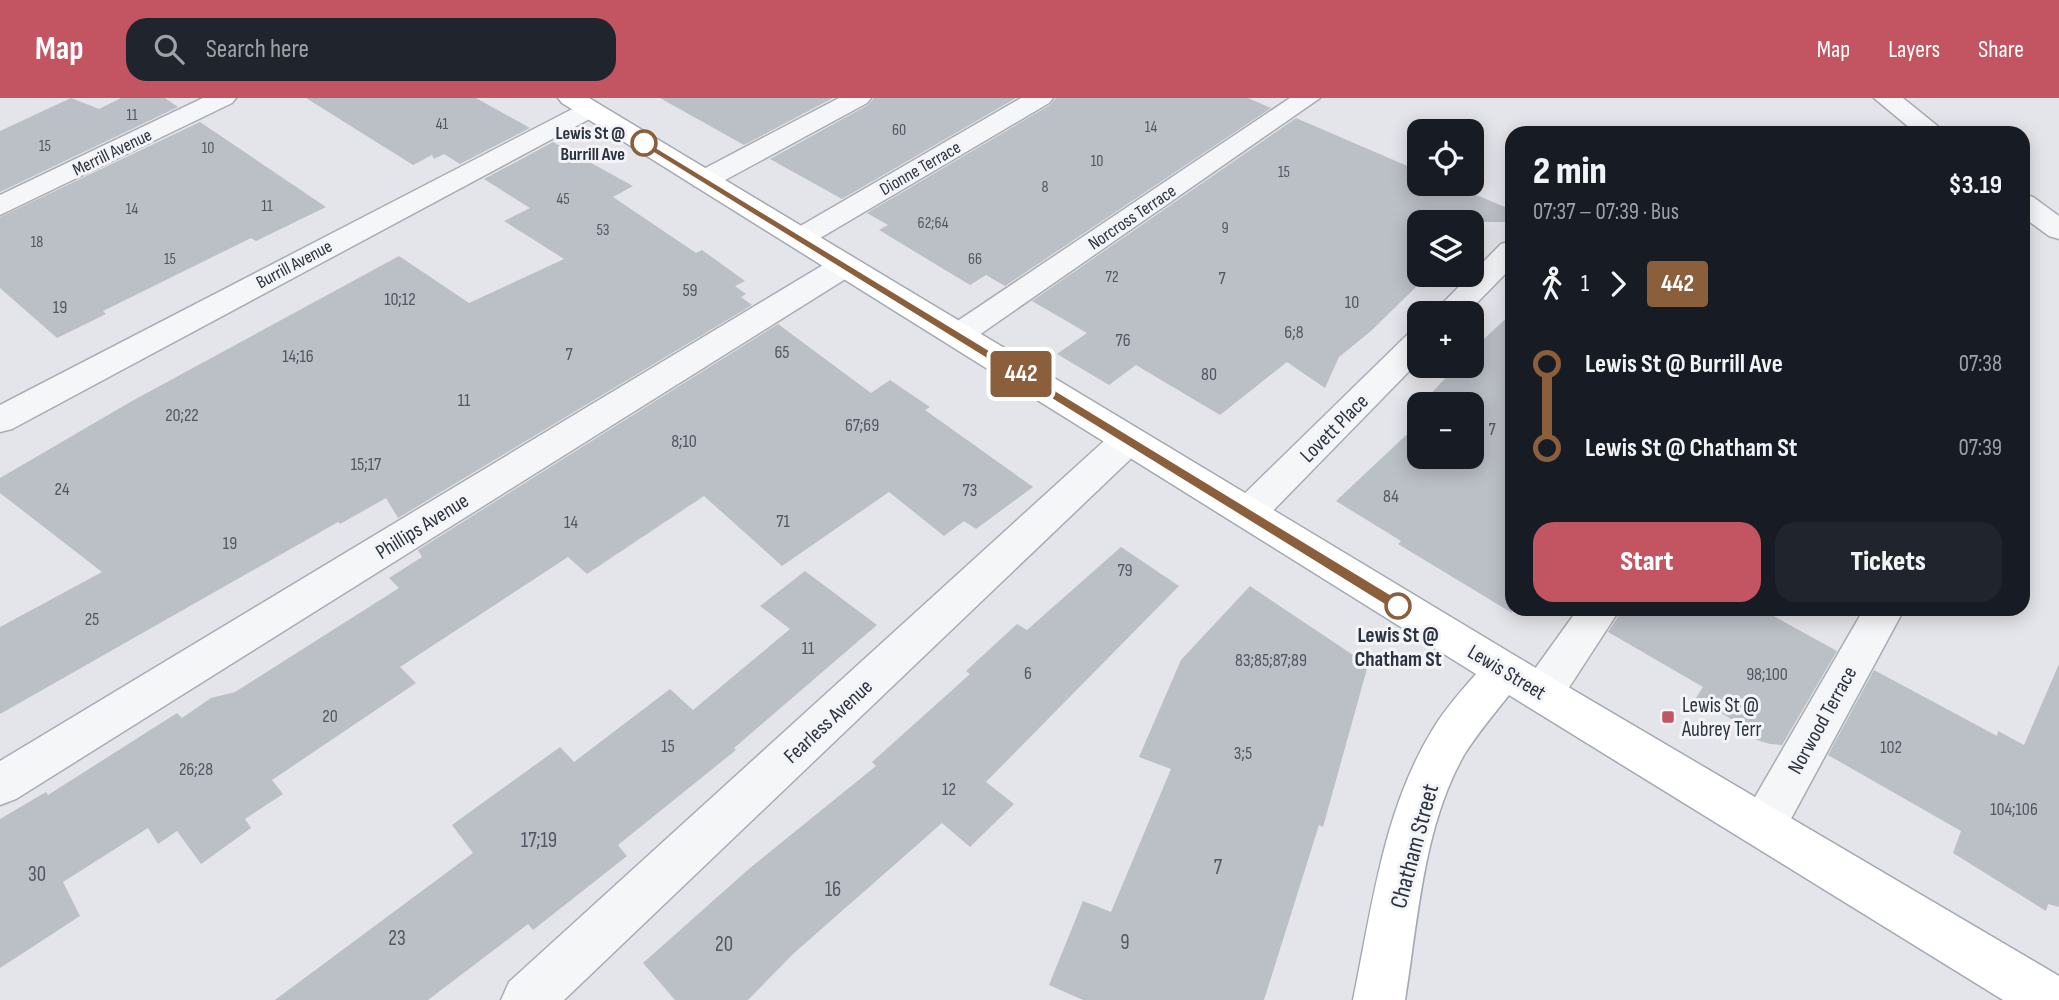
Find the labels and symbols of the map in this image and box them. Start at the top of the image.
house number: 11 [126,106,138,125]
house number: 41 [436,115,449,134]
house number: 14 [1145,118,1157,137]
house number: 60 [892,121,906,140]
place label: Lewis St @ Burrill Ave [555,123,625,165]
street label: Merrill Avenue [69,124,155,181]
marker: Lewis St @ Burrill Ave [631,130,657,156]
house number: 15 [39,137,51,156]
street label: Dionne Terrace [876,137,964,200]
house number: 10 [202,139,214,158]
house number: 10 [1091,152,1103,171]
house number: 15 [1278,163,1290,182]
house number: 8 [1041,178,1049,197]
street label: Norcross Terrace [1084,180,1180,254]
house number: 45 [556,190,570,209]
house number: 11 [261,197,273,216]
house number: 14 [126,200,138,219]
house number: 62;64 [918,214,949,233]
house number: 9 [1221,219,1229,238]
house number: 53 [596,221,610,240]
house number: 18 [31,233,43,252]
street label: Burrill Avenue [253,236,336,293]
house number: 15 [164,250,176,269]
house number: 66 [968,250,982,269]
house number: 72 [1106,268,1118,287]
house number: 7 [1218,268,1226,289]
house number: 59 [682,280,698,301]
house number: 10;12 [384,289,416,310]
house number: 10 [1345,292,1359,313]
house number: 19 [53,297,67,318]
house number: 6;8 [1284,322,1304,343]
house number: 76 [1115,330,1131,351]
house number: 65 [774,342,790,363]
house number: 7 [565,344,573,365]
house number: 14;16 [282,346,314,367]
line badge: 442 [981,351,1061,397]
house number: 80 [1201,364,1217,385]
street label: Lovett Place [1295,389,1374,468]
house number: 11 [458,390,471,411]
house number: 20;22 [165,405,199,426]
house number: 67;69 [845,415,879,436]
house number: 7 [1488,419,1496,440]
house number: 8;10 [671,431,697,452]
house number: 15;17 [351,454,382,475]
house number: 24 [55,479,70,500]
house number: 73 [963,480,977,501]
house number: 84 [1383,486,1399,507]
street label: Phillips Avenue [371,488,473,565]
house number: 71 [776,511,790,532]
house number: 14 [564,512,578,533]
house number: 19 [223,533,237,554]
house number: 79 [1117,560,1133,581]
marker: Lewis St @ Chatham St [1385,593,1411,619]
house number: 25 [85,609,99,630]
place label: Lewis St @ Chatham St [1354,623,1442,672]
house number: 11 [802,638,815,659]
street label: Lewis Street [1463,639,1550,705]
house number: 83;85;87;89 [1235,650,1307,671]
street label: Norwood Terrace [1783,662,1862,778]
house number: 6 [1024,663,1032,684]
house number: 98;100 [1746,664,1788,685]
street label: Fearless Avenue [779,674,878,769]
place label: Lewis St @ Aubrey Terr [1681,693,1762,742]
house number: 20 [322,706,338,727]
marker: Lewis St @ Aubrey Terr [1660,709,1676,725]
house number: 15 [661,736,675,757]
house number: 102 [1880,737,1902,758]
house number: 3;5 [1234,743,1252,764]
house number: 26;28 [179,759,213,780]
house number: 12 [942,779,956,800]
street label: Chatham Street [1384,781,1445,912]
house number: 104;106 [1990,799,2038,820]
house number: 17;19 [521,828,557,853]
house number: 7 [1214,855,1223,880]
house number: 30 [28,862,46,887]
house number: 16 [825,877,841,902]
house number: 23 [388,926,406,951]
house number: 9 [1120,930,1130,955]
house number: 20 [715,932,733,957]

